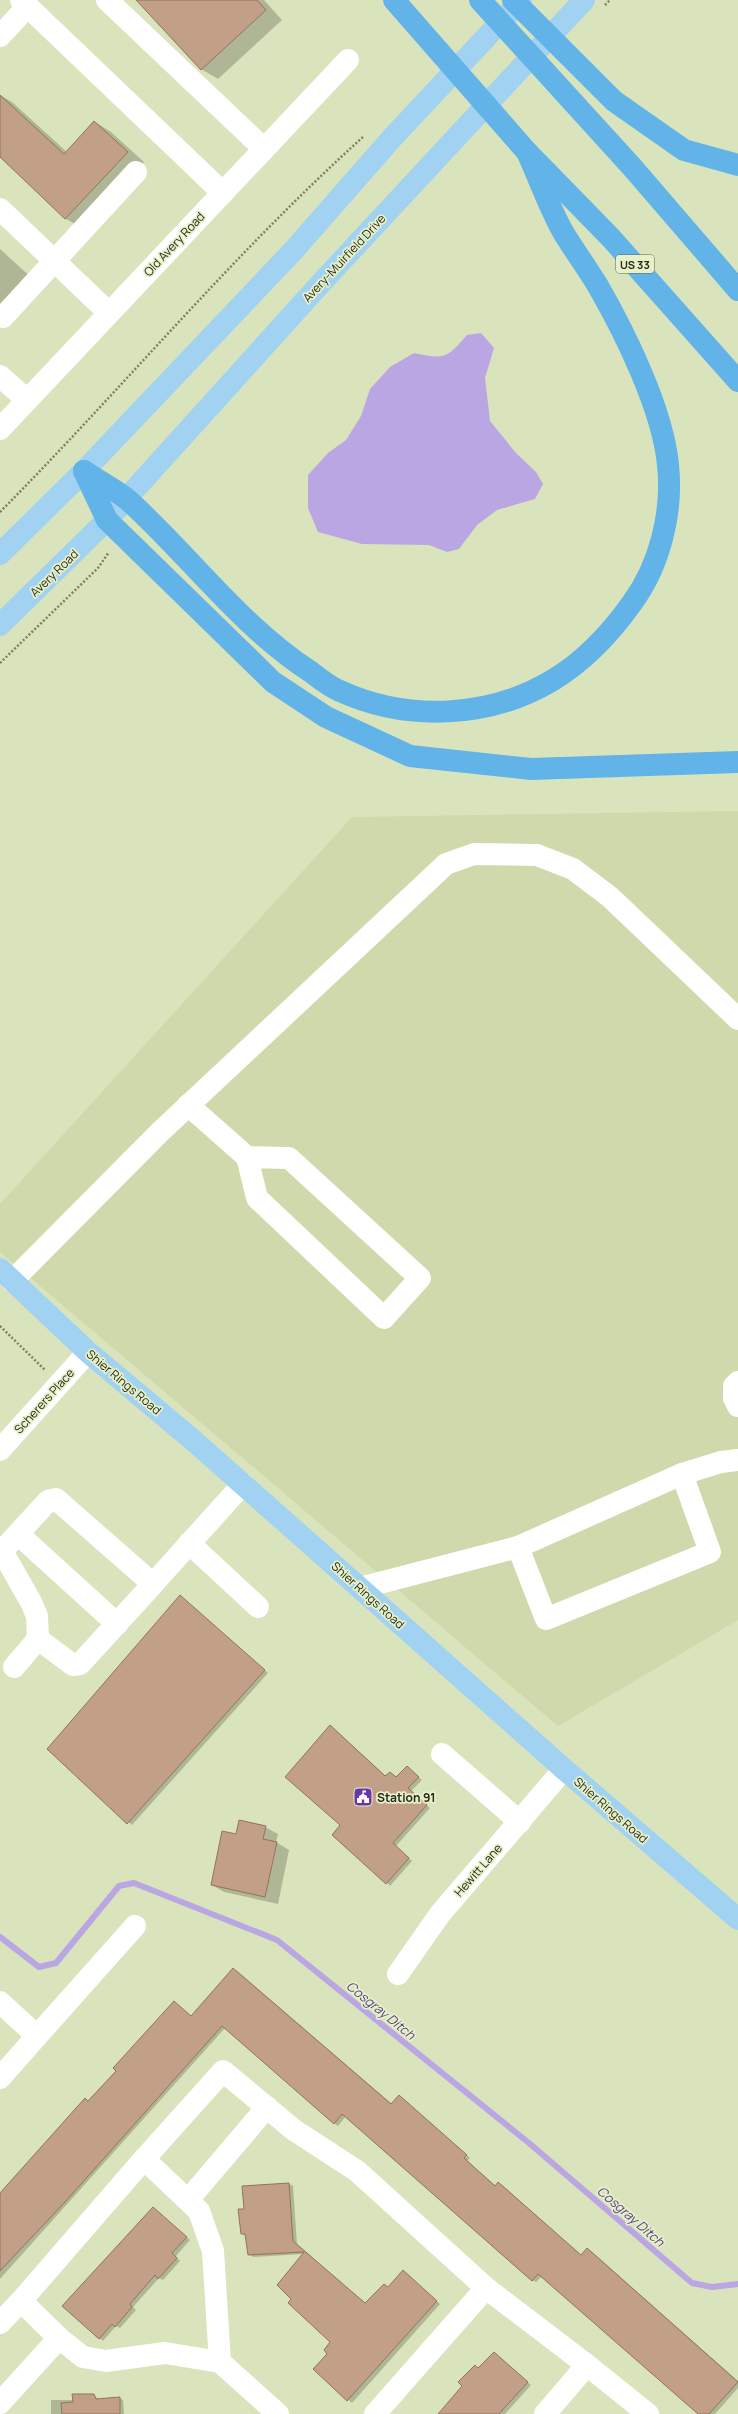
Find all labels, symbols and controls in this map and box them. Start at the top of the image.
street label: Old Avery Road [140,208,208,280]
street label: Avery-Muirfield Drive [299,210,389,306]
road number: US 33 [616,255,654,273]
street label: Avery Road [26,546,82,600]
street label: Shier Rings Road [83,1346,165,1418]
street label: Scherers Place [10,1365,78,1437]
street label: Shier Rings Road [328,1558,408,1632]
street label: Shier Rings Road [570,1773,652,1847]
public building icon: Station 91 [352,1786,374,1808]
place label: Station 91 [377,1789,436,1806]
street label: Hewitt Lane [450,1840,506,1900]
water label: Cosgray Ditch [343,1977,420,2044]
water label: Cosgray Ditch [593,2182,669,2251]

